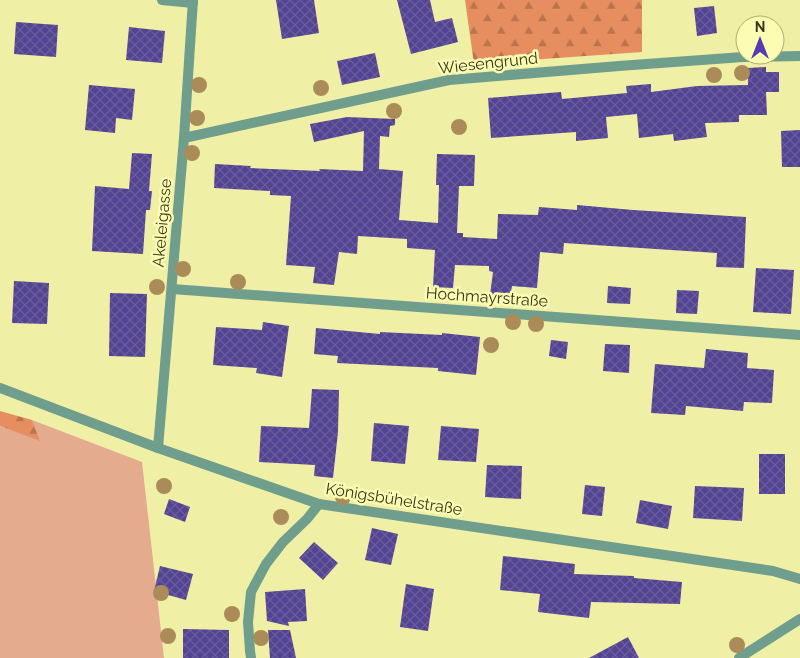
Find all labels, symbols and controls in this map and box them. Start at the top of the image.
north arrow [735,15,785,65]
text: N [755,19,765,35]
street label: Wiesengrund [437,48,539,78]
street label: Akeleigasse [149,178,175,268]
street label: Hochmayrstraße [425,283,549,311]
street label: Königsbühelstraße [324,479,464,519]

